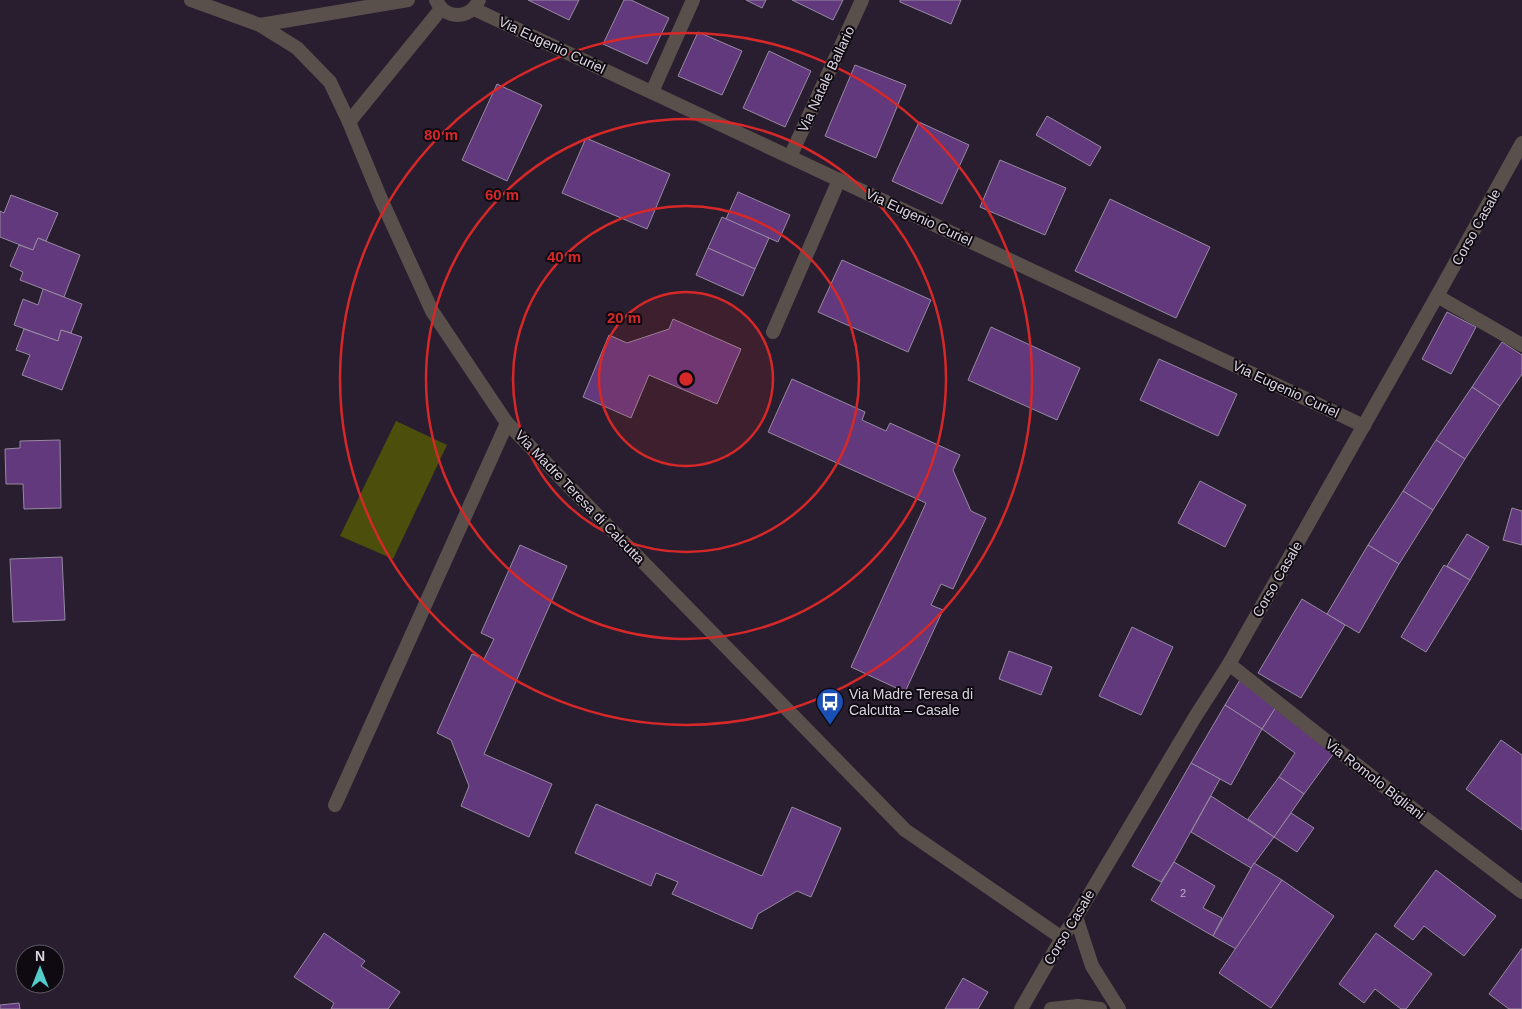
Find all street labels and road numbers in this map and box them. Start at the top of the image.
street label: Via Eugenio Curiel [496,13,608,77]
street label: Via Natale Ballario [794,23,858,134]
street label: Via Eugenio Curiel [863,185,975,249]
street label: Corso Casale [1448,186,1504,268]
street label: Via Eugenio Curiel [1230,357,1342,421]
street label: Via Madre Teresa di Calcutta [512,427,648,567]
street label: Corso Casale [1249,538,1305,620]
street label: Via Romolo Bigliani [1322,735,1428,823]
street label: Corso Casale [1040,886,1098,967]

